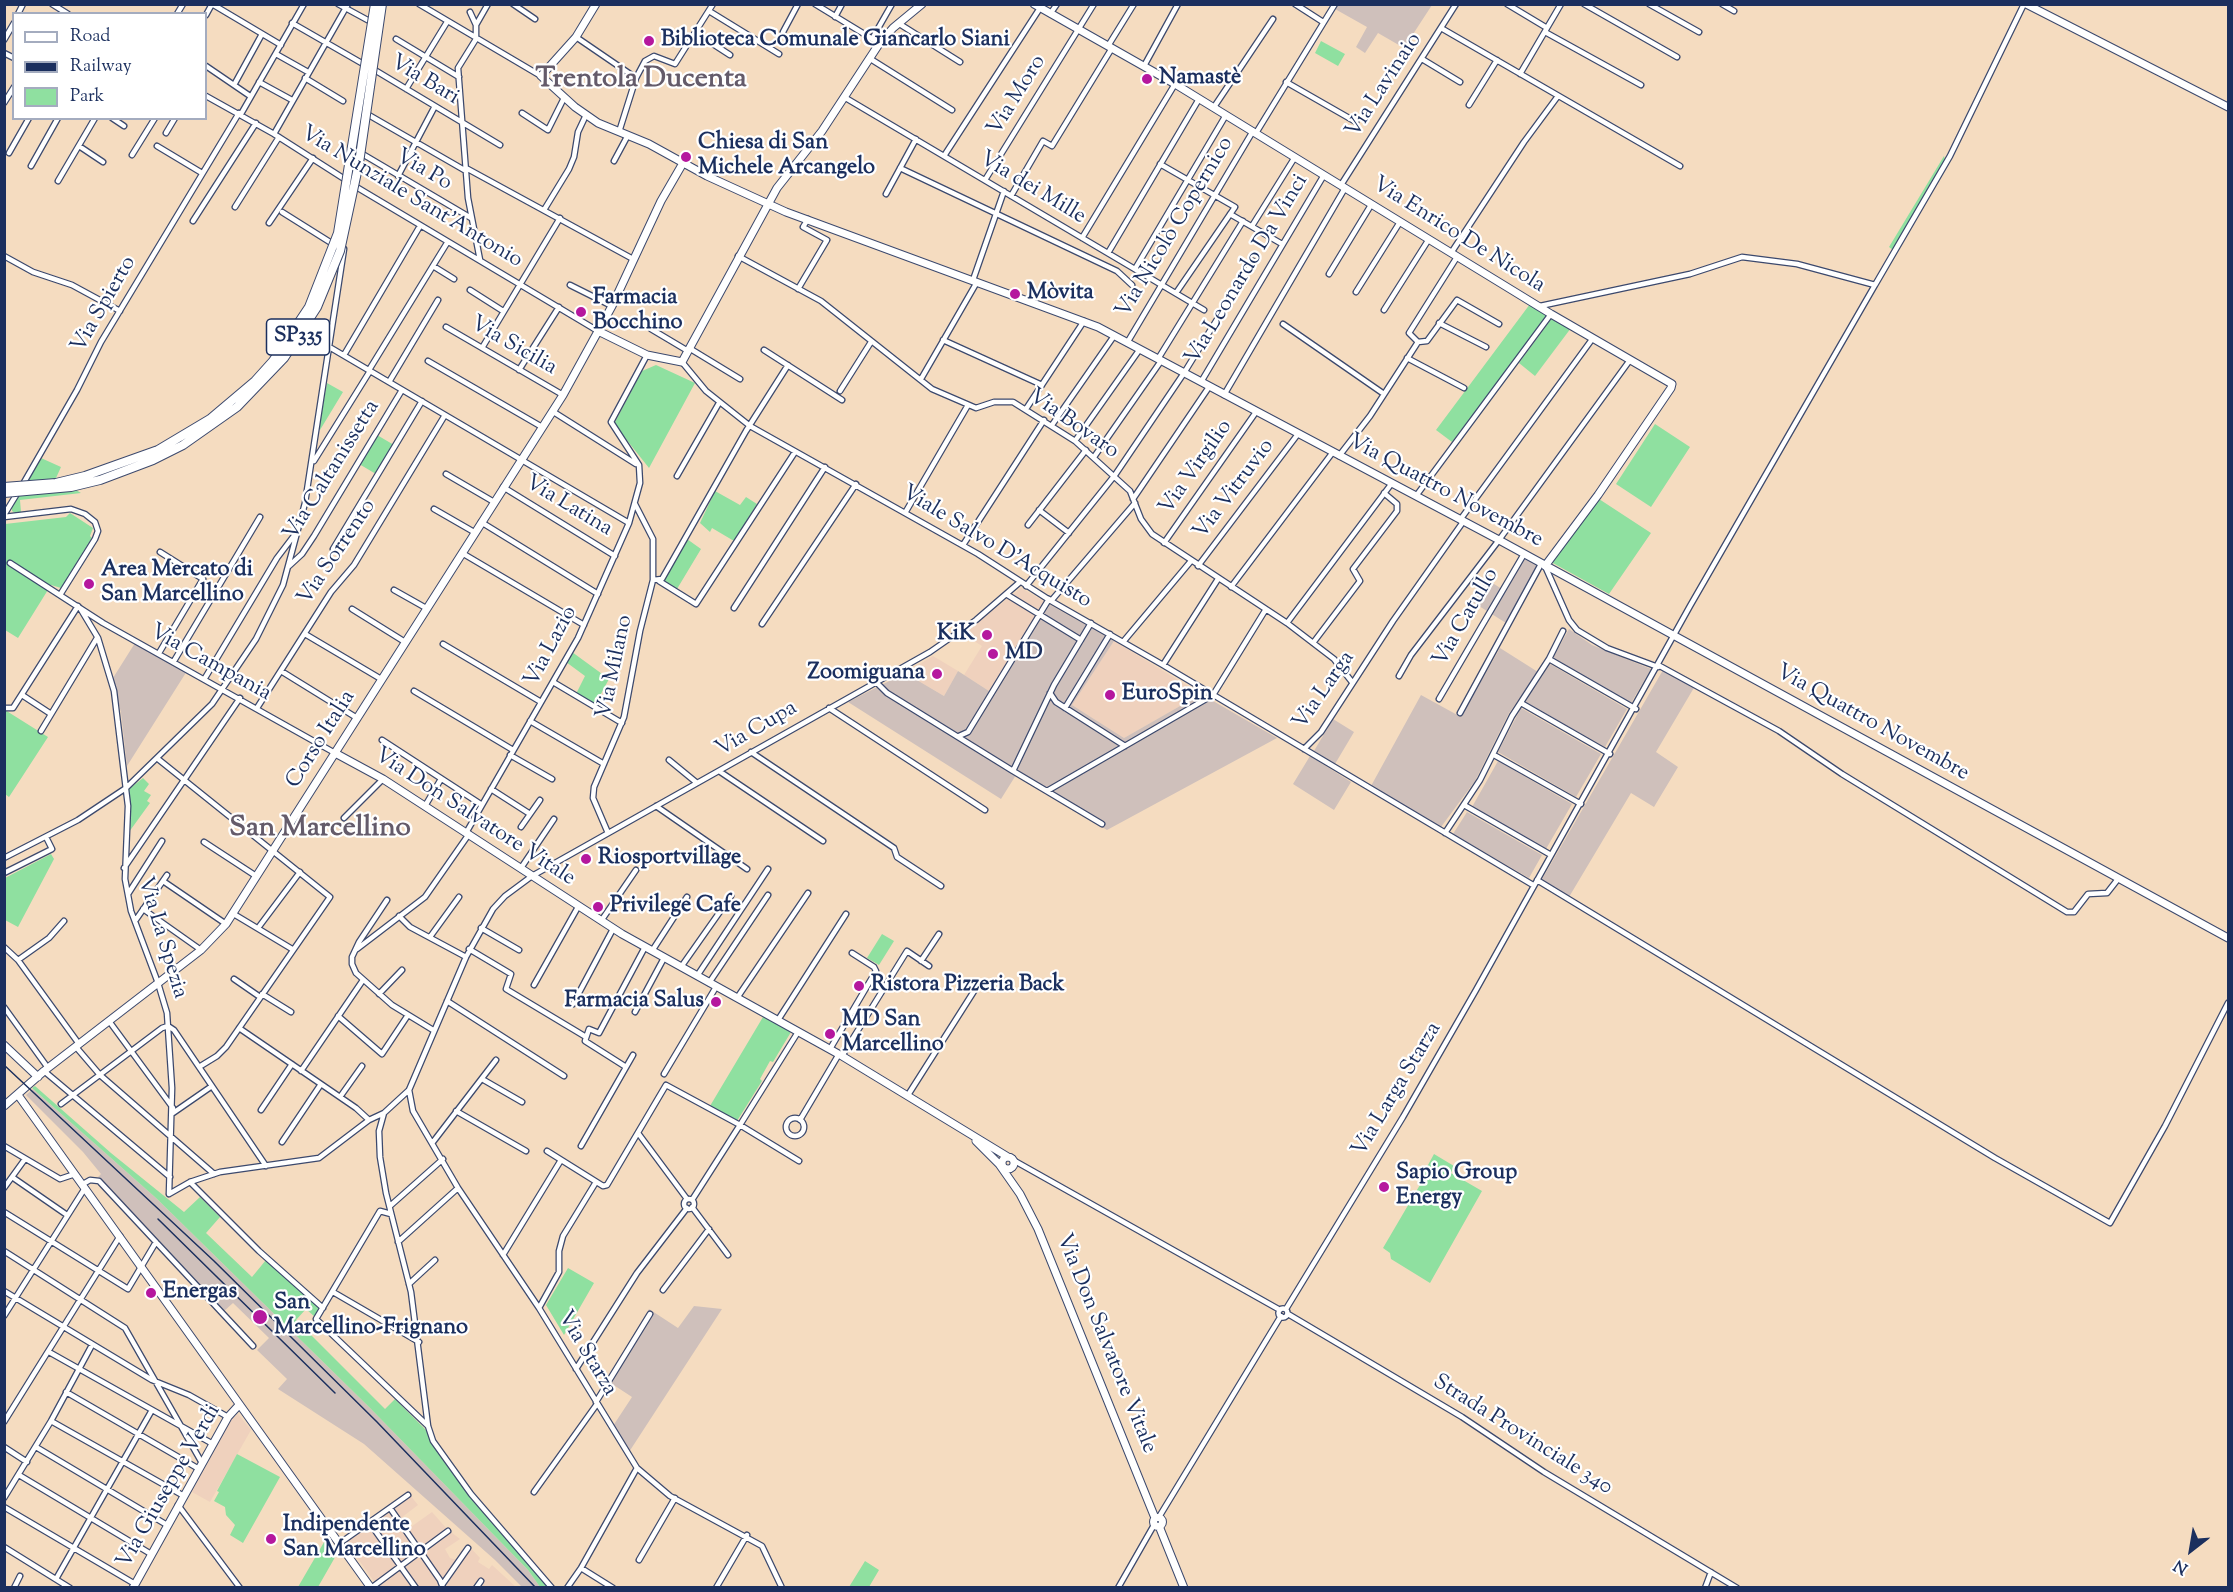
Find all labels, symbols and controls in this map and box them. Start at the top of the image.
legend [12,12,207,120]
text: Road [70,24,110,50]
place label: Biblioteca Comunale Giancarlo Siani [661,28,1010,54]
street label: Via Lavinaio [1341,29,1429,143]
marker: Biblioteca Comunale Giancarlo Siani [642,34,656,48]
street label: Via Bari [385,50,463,112]
street label: Via Moro [983,51,1053,141]
text: Railway [70,54,132,80]
district label: Trentola Ducenta [535,64,747,98]
place label: Namastè [1159,66,1241,92]
marker: Namastè [1140,72,1154,86]
text: Park [70,84,104,110]
street label: Via Nunziale Sant'Antonio [295,121,527,275]
place label: Chiesa di San Michele Arcangelo [698,131,875,182]
street label: Via Nicolò Copernico [1112,133,1240,323]
street label: Via Po [390,144,456,198]
street label: Via dei Mille [974,147,1090,231]
marker: Chiesa di San Michele Arcangelo [679,150,693,164]
street label: Via Leonardo Da Vinci [1181,170,1315,370]
street label: Via Enrico De Nicola [1367,172,1549,300]
street label: Via Spierto [67,252,143,358]
place label: Mòvita [1027,281,1094,307]
place label: Farmacia Bocchino [593,286,683,338]
marker: Mòvita [1008,287,1022,301]
marker: Farmacia Bocchino [574,305,588,319]
street label: Via Sicilia [465,312,561,382]
road number: SP335 [266,319,330,355]
street label: Via Bovaro [1023,384,1123,466]
street label: Via Caltanissetta [279,396,387,546]
street label: Via Virgilio [1155,416,1239,520]
street label: Via Quattro Novembre [1343,429,1547,555]
street label: Via Vitruvio [1189,435,1281,545]
street label: Via Latina [519,471,617,543]
street label: Viale Salvo D'Acquisto [896,481,1096,615]
street label: Via Sorrento [293,495,383,611]
place label: Area Mercato di San Marcellino [101,558,253,610]
street label: Via Catullo [1428,564,1506,672]
marker: Area Mercato di San Marcellino [82,577,96,591]
street label: Via Lazio [520,602,584,692]
street label: Via Milano [592,613,640,721]
street label: Via Campania [145,620,275,708]
place label: KiK [937,622,975,648]
marker: KiK [980,628,994,642]
place label: MD [1005,641,1043,667]
marker: MD [986,647,1000,661]
street label: Via Larga [1288,647,1362,735]
street label: Via Quattro Novembre [1771,660,1973,788]
place label: Zoomiguana [808,661,925,687]
marker: Zoomiguana [930,667,944,681]
place label: EuroSpin [1122,682,1213,708]
street label: Corso Italia [282,686,362,794]
marker: EuroSpin [1103,688,1117,702]
street label: Via Cupa [711,696,803,764]
street label: Via Don Salvatore Vitale [368,743,580,893]
district label: San Marcellino [229,813,411,847]
place label: Riosportvillage [598,846,741,872]
marker: Riosportvillage [579,852,593,866]
street label: Via La Spezia [130,874,192,1002]
place label: Privilege Cafe [610,894,741,920]
marker: Privilege Cafe [591,900,605,914]
place label: Ristora Pizzeria Back [871,973,1064,999]
marker: Ristora Pizzeria Back [852,979,866,993]
place label: Farmacia Salus [565,989,704,1015]
marker: Farmacia Salus [709,995,723,1009]
place label: MD San Marcellino [842,1008,944,1060]
street label: Via Larga Starza [1348,1018,1448,1162]
marker: MD San Marcellino [823,1027,837,1041]
place label: Sapio Group Energy [1396,1161,1517,1212]
marker: Sapio Group Energy [1377,1180,1391,1194]
street label: Via Don Salvatore Vitale [1049,1230,1161,1458]
place label: Energas [163,1280,237,1306]
marker: Energas [144,1286,158,1300]
place label: San Marcellino-Frignano [274,1291,468,1342]
street label: Via Starza [550,1307,622,1401]
marker: San Marcellino-Frignano [251,1308,269,1326]
street label: Strada Provinciale 340 [1427,1370,1617,1502]
street label: Via Giuseppe Verdi [112,1400,228,1574]
place label: Indipendente San Marcellino [283,1513,426,1564]
north arrow [2161,1520,2221,1580]
marker: Indipendente San Marcellino [264,1532,278,1546]
text: N [2170,1553,2193,1579]

